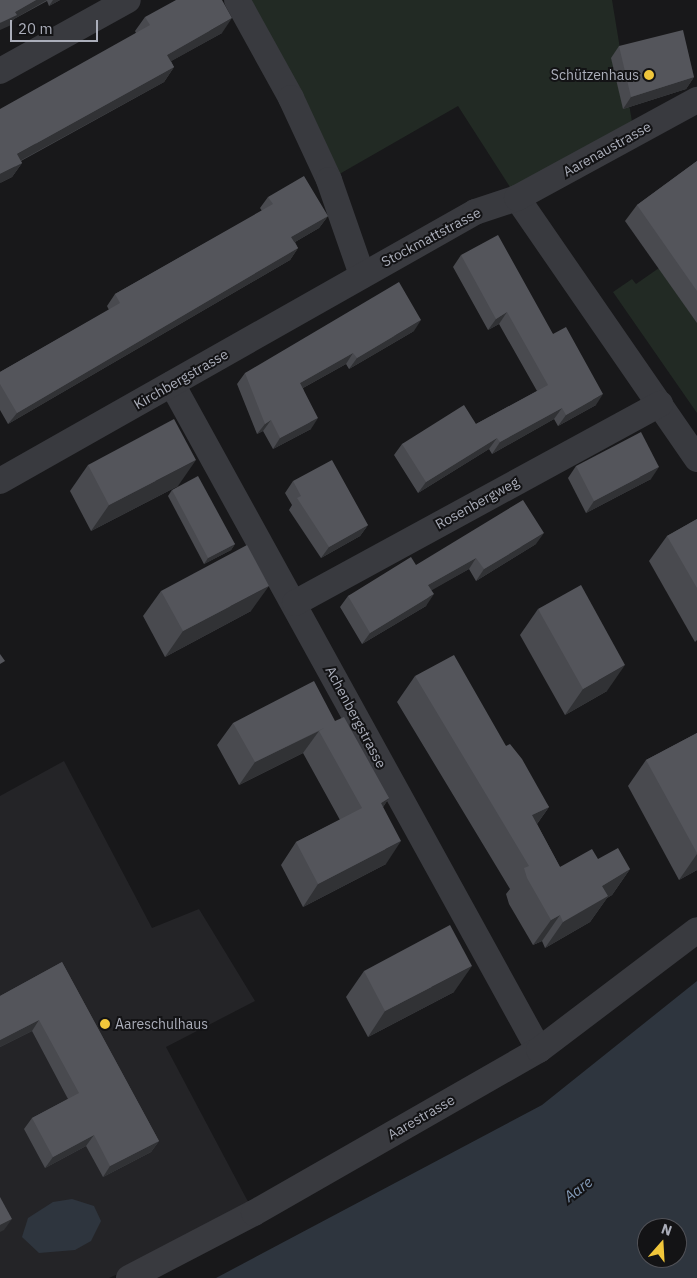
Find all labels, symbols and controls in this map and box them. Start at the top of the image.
scale bar [12,10,100,42]
text: 20 m [18,19,53,38]
place label: Schützenhaus [551,67,639,83]
marker: Schützenhaus [643,69,655,81]
street label: Aarenaustrasse [560,118,654,180]
street label: Stockmattstrasse [378,204,484,270]
street label: Kirchbergstrasse [131,345,231,413]
street label: Rosenbergweg [432,473,522,533]
street label: Achenbergstrasse [322,663,390,771]
place label: Aareschulhaus [115,1016,208,1032]
marker: Aareschulhaus [99,1018,111,1030]
street label: Aarestrasse [384,1091,458,1143]
water label: Aare [560,1173,596,1205]
north arrow [637,1218,687,1268]
text: N [659,1220,674,1240]

